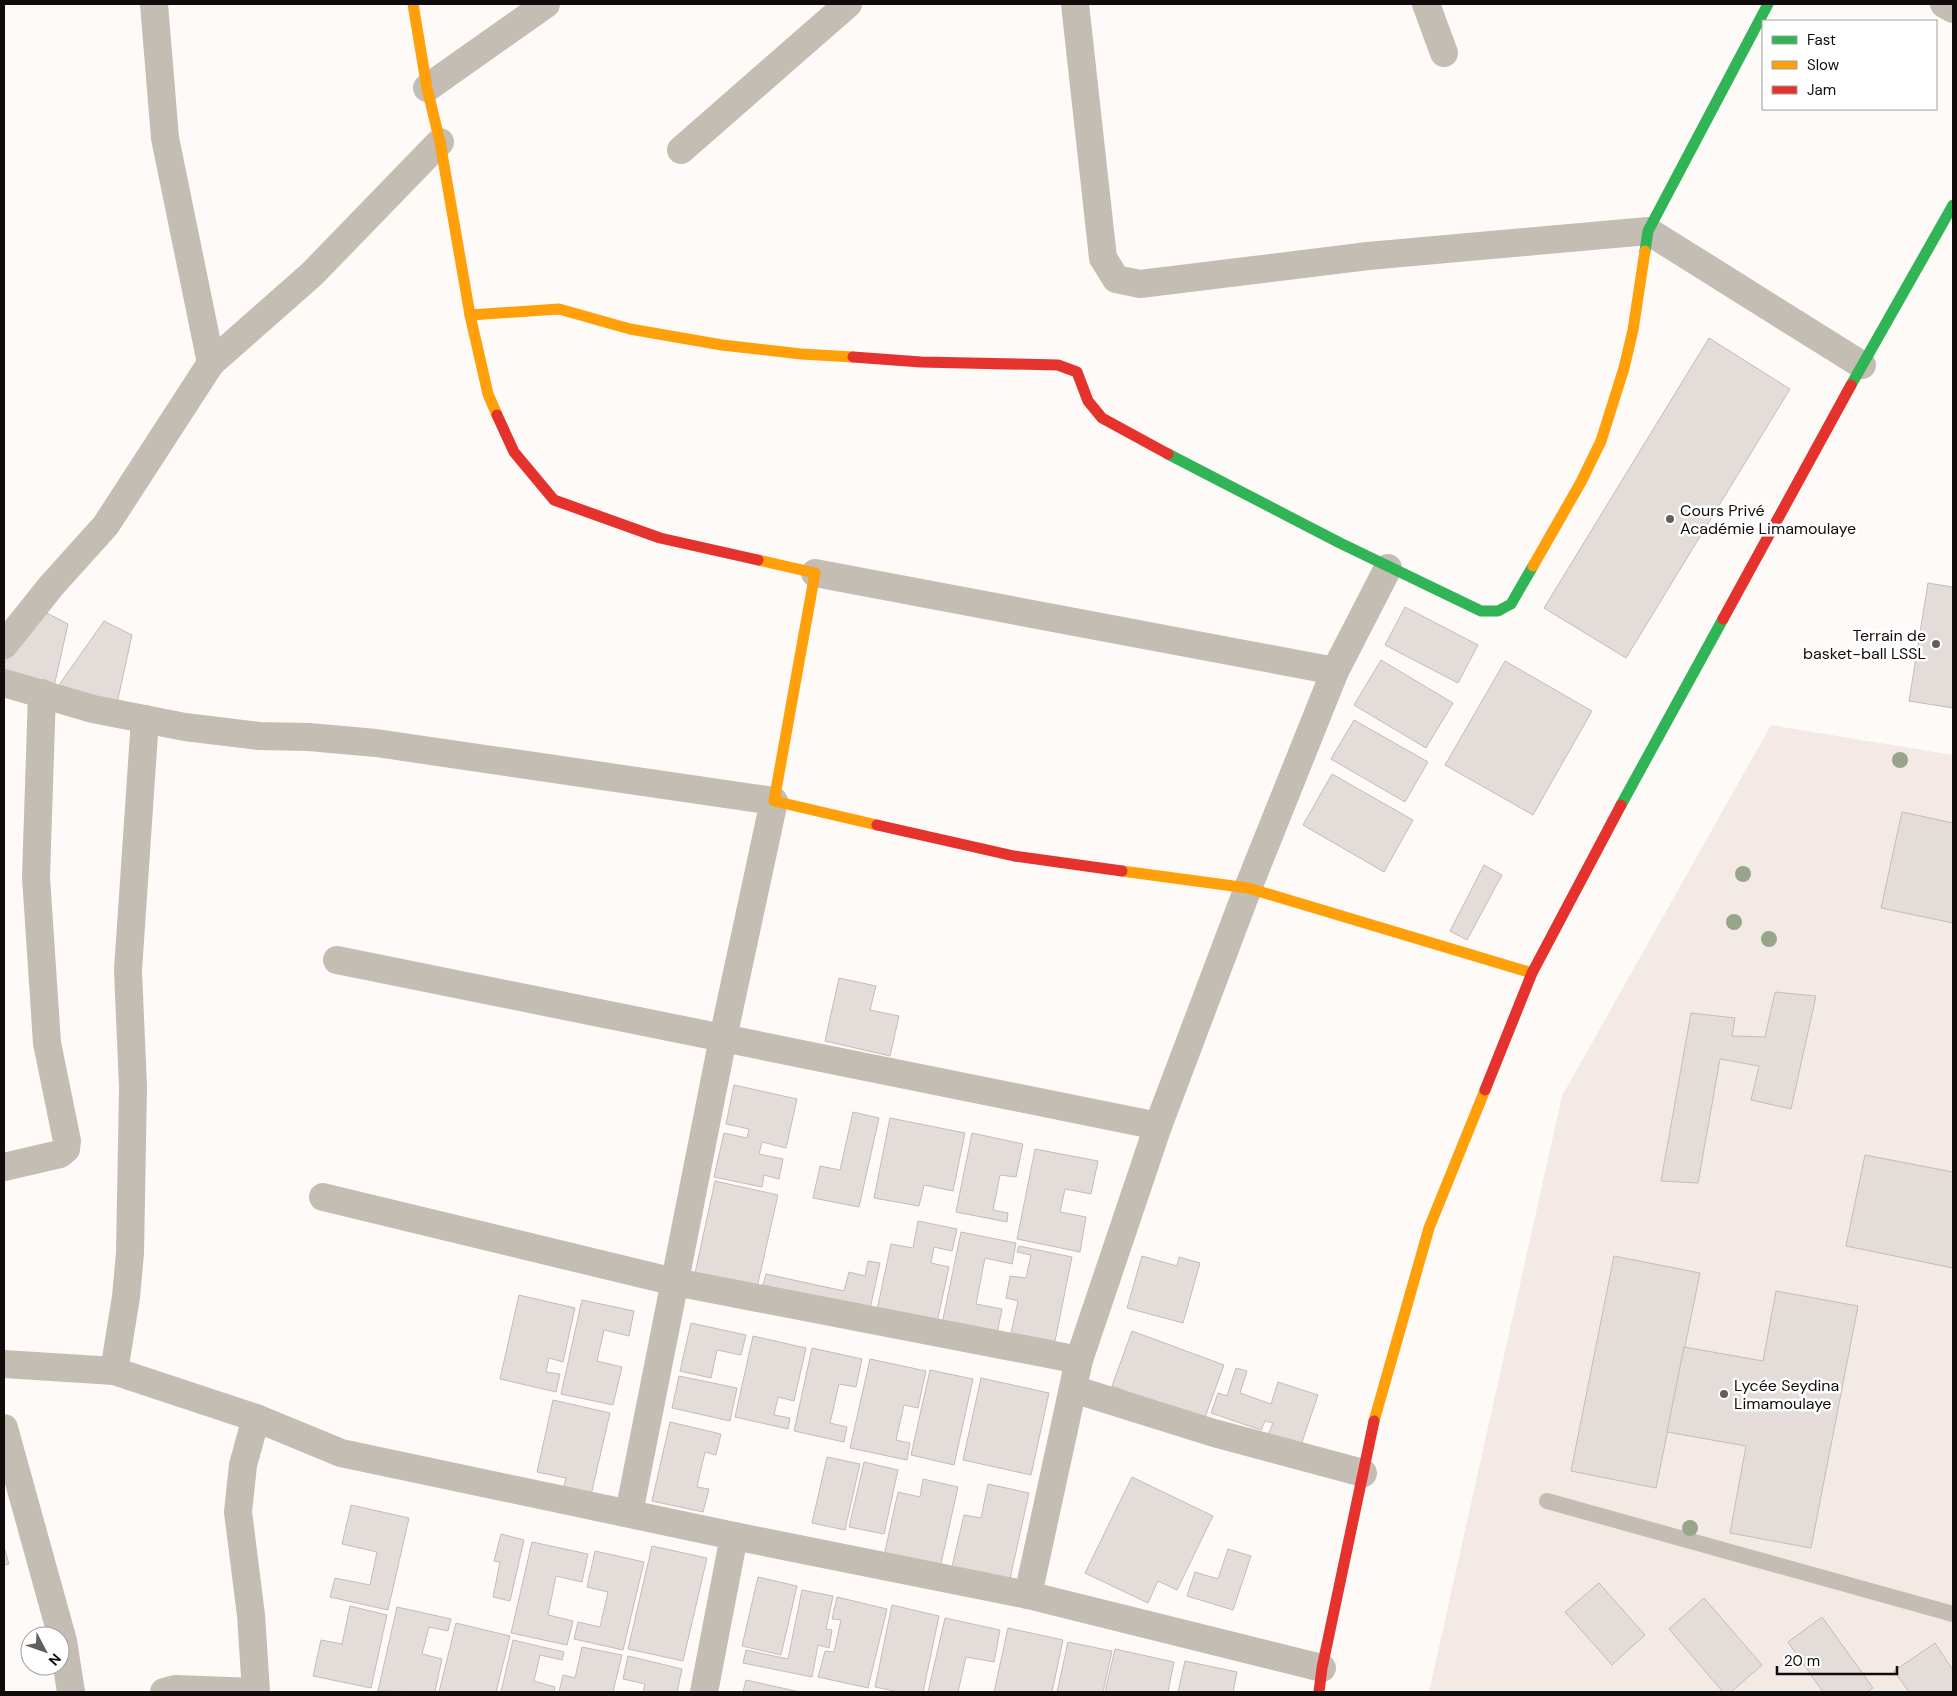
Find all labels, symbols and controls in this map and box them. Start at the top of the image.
legend [1762,20,1937,110]
text: Fast [1807,30,1836,50]
text: Slow [1807,55,1840,75]
text: Jam [1807,80,1836,100]
place label: Cours Privé Académie Limamoulaye [1680,500,1856,539]
marker: Cours Privé Académie Limamoulaye [1664,513,1676,525]
place label: Terrain de basket-ball LSSL [1803,625,1926,664]
marker: Terrain de basket-ball LSSL [1930,638,1942,650]
place label: Lycée Seydina Limamoulaye [1734,1375,1839,1414]
marker: Lycée Seydina Limamoulaye [1718,1388,1730,1400]
north arrow [20,1626,70,1676]
scale bar [1777,1644,1897,1676]
text: N [45,1650,65,1669]
text: 20 m [1784,1651,1820,1671]

